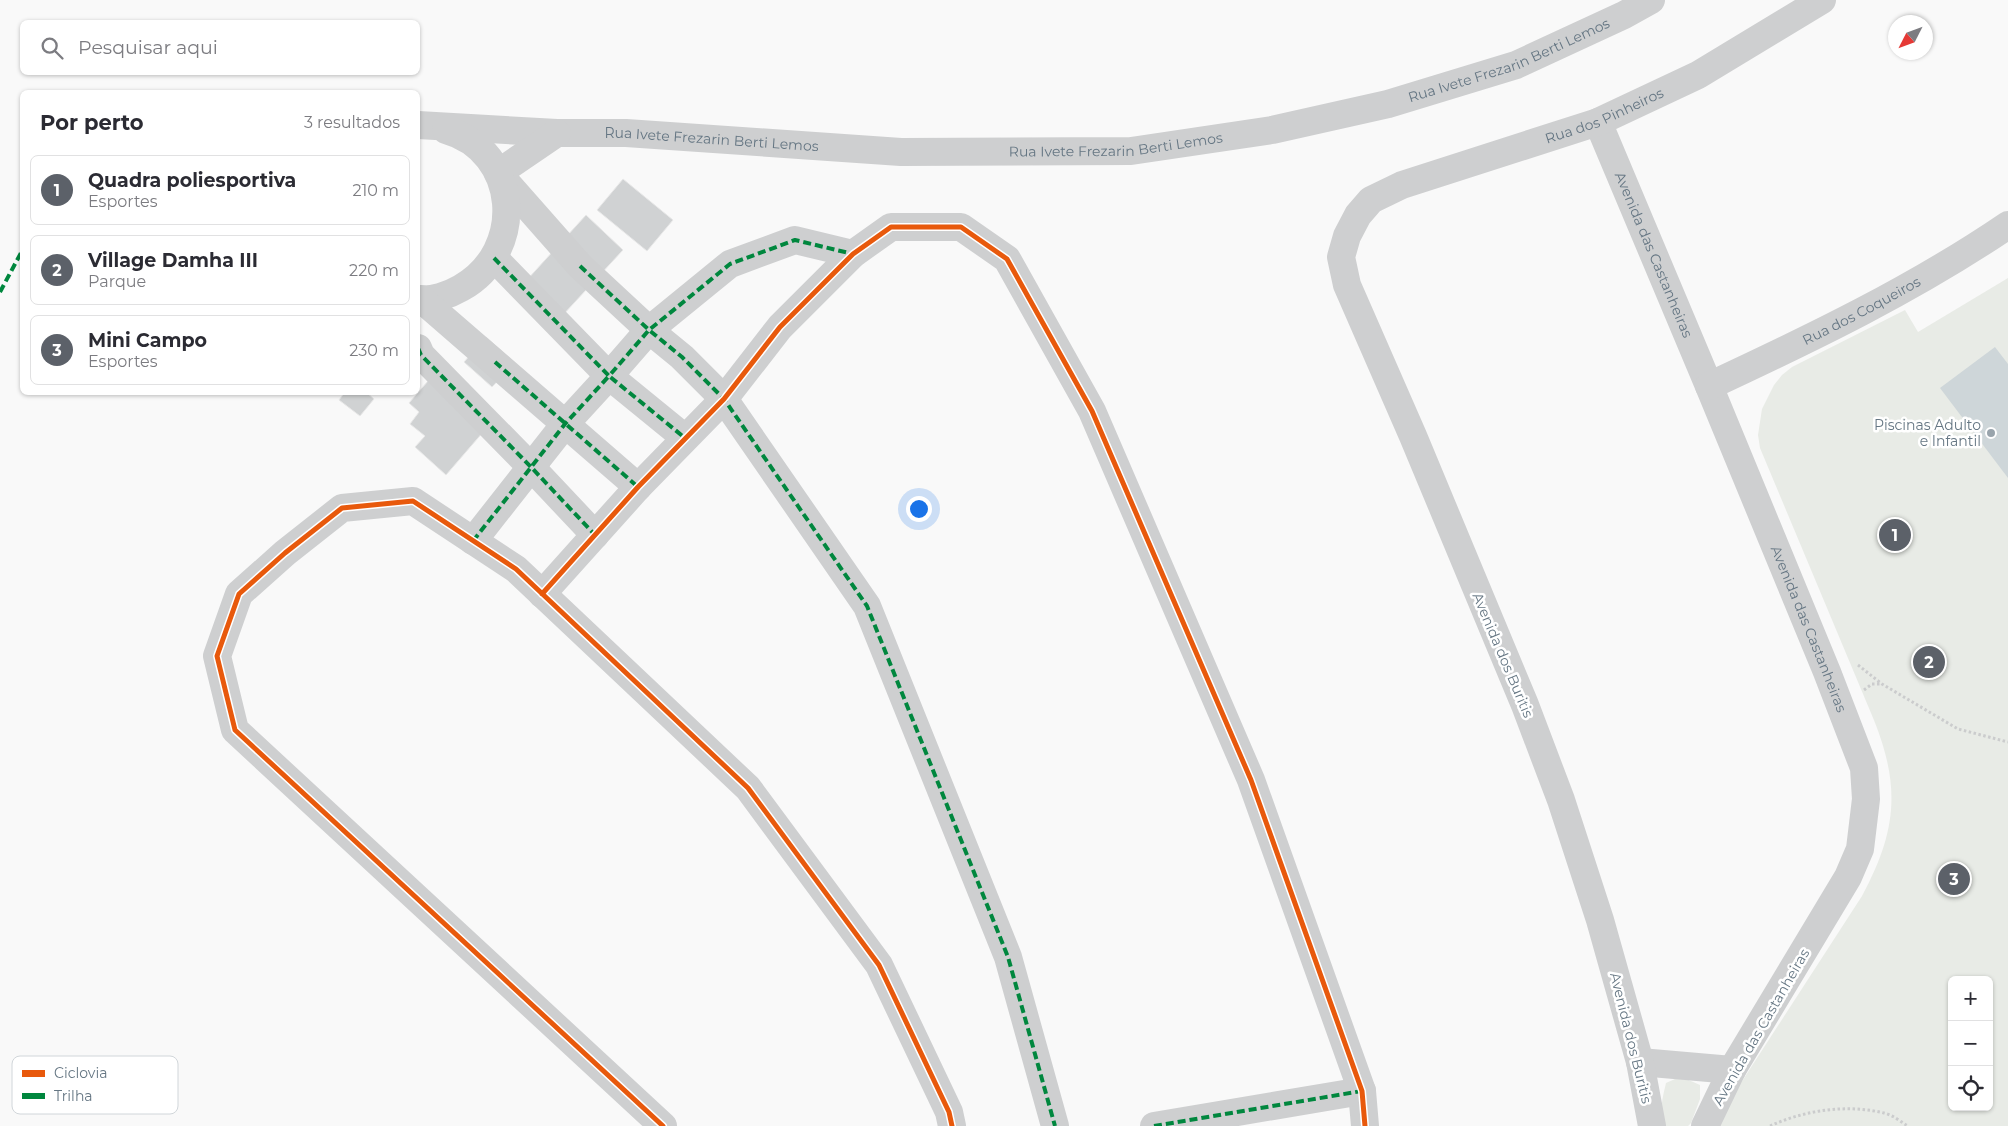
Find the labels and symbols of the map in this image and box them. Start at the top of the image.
street label: Rua Ivete Frezarin Berti Lemos [1406,14,1613,106]
north arrow [1888,15,1933,60]
street label: Rua dos Pinheiros [1543,83,1666,147]
street label: Rua Ivete Frezarin Berti Lemos [604,124,819,155]
street label: Rua Ivete Frezarin Berti Lemos [1009,128,1224,161]
street label: Avenida das Castanheiras [1611,169,1697,341]
street label: Rua dos Coqueiros [1799,272,1924,349]
place label: Piscinas Adulto e Infantil [1874,416,1981,450]
marker: Piscinas Adulto e Infantil [1985,427,1997,439]
your location [906,496,932,522]
pin: 1 [1879,516,1911,554]
street label: Avenida das Castanheiras [1767,543,1851,715]
street label: Avenida dos Buritis [1468,590,1538,720]
pin: 2 [1913,643,1945,681]
pin: 3 [1938,860,1970,898]
street label: Avenida das Castanheiras [1709,945,1813,1109]
street label: Avenida dos Buritis [1606,971,1656,1106]
legend [12,1056,178,1114]
text: Ciclovia [54,1064,107,1082]
text: Trilha [54,1087,93,1105]

